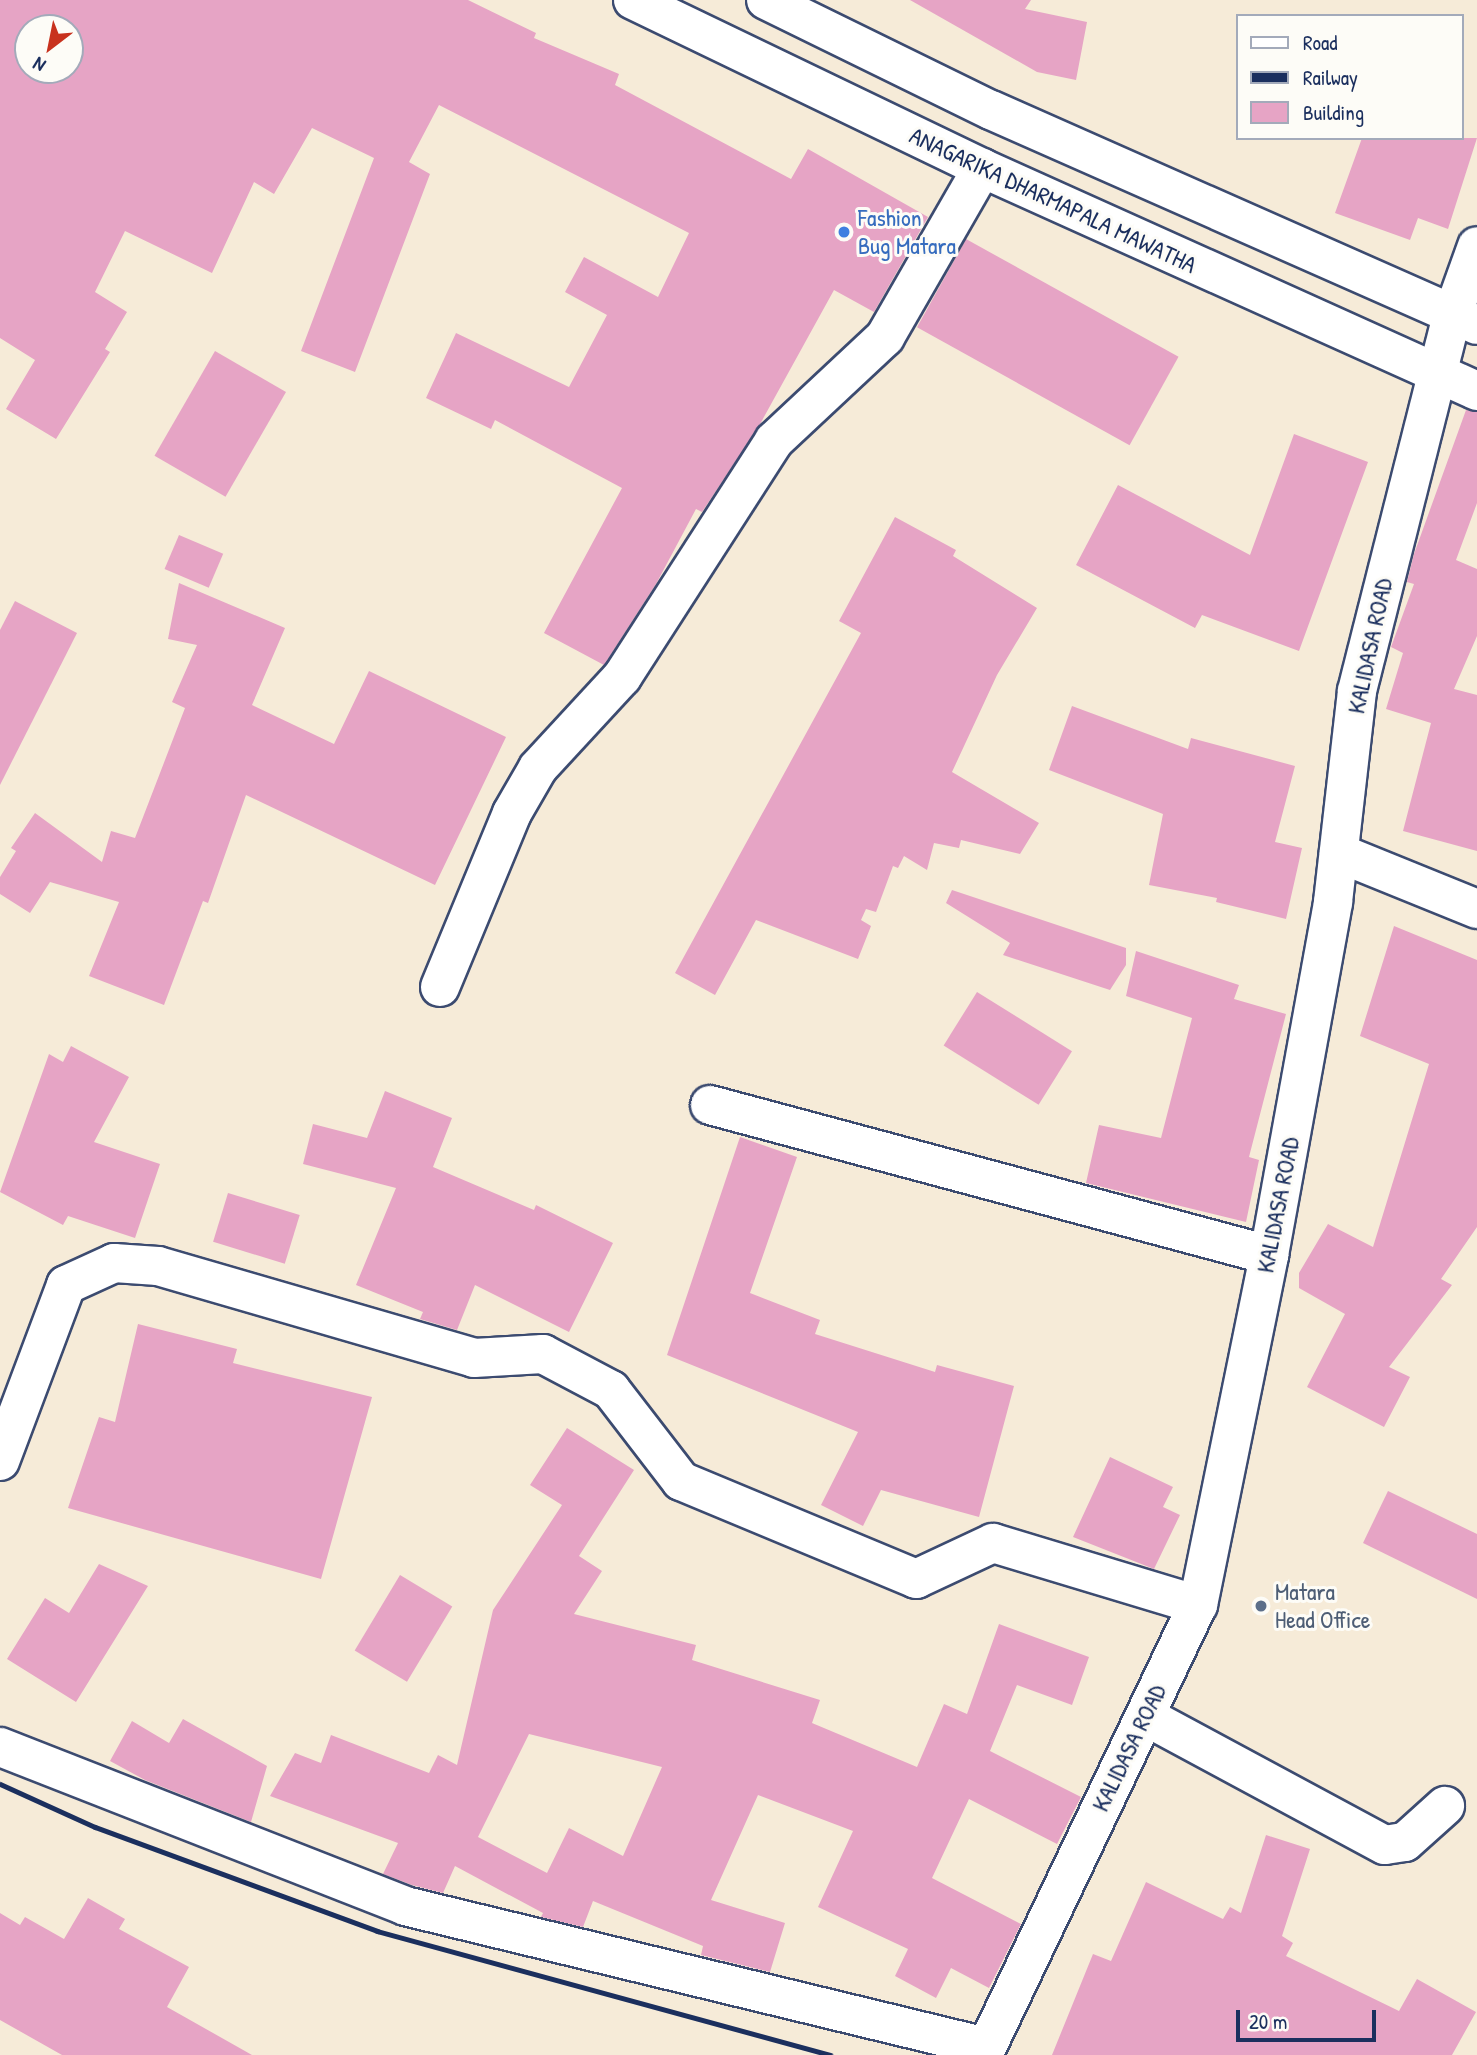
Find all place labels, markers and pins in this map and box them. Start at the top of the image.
place label: Fashion Bug Matara [858,204,956,260]
marker: Fashion Bug Matara [836,224,852,240]
place label: Matara Head Office [1275,1578,1370,1634]
marker: Matara Head Office [1253,1598,1269,1614]

